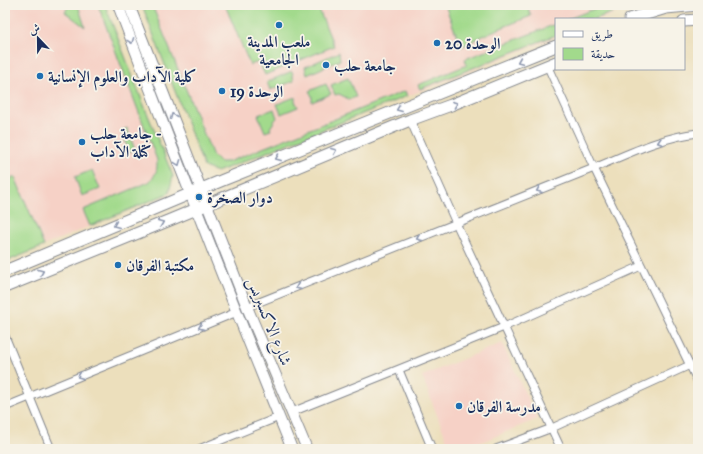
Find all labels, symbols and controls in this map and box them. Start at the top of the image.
north arrow [18,18,58,58]
legend [555,18,685,70]
marker: ملعب المدينة الجامعية [274,20,284,30]
text: ش [27,21,42,37]
text: طريق [591,27,613,42]
place label: ملعب المدينة الجامعية [248,32,310,69]
place label: الوحدة 20 [445,34,501,54]
one-way arrow [127,38,135,45]
marker: الوحدة 20 [432,38,442,48]
text: حديقة [591,47,615,62]
place label: جامعة حلب [334,56,396,76]
one-way arrow [516,56,523,64]
marker: جامعة حلب [321,60,331,70]
place label: كلية الآداب والعلوم الإنسانية [48,66,197,91]
marker: كلية الآداب والعلوم الإنسانية [35,71,45,81]
place label: الوحدة 19 [230,82,283,102]
marker: الوحدة 19 [217,86,227,96]
one-way arrow [451,100,458,108]
one-way arrow [396,104,403,112]
one-way arrow [169,112,177,119]
place label: جامعة حلب - كتلة الآداب [90,124,162,162]
marker: جامعة حلب - كتلة الآداب [77,137,87,147]
one-way arrow [657,137,664,146]
one-way arrow [329,148,337,156]
one-way arrow [275,153,282,161]
one-way arrow [173,159,181,166]
one-way arrow [536,185,544,193]
place label: دوار الصخرة [207,188,273,208]
marker: دوار الصخرة [194,192,204,202]
one-way arrow [112,220,120,228]
one-way arrow [158,220,165,228]
one-way arrow [415,234,422,242]
place label: مكتبة الفرقان [126,256,194,276]
marker: مكتبة الفرقان [113,260,123,270]
one-way arrow [38,269,45,277]
street label: شارع الاكسبريس [239,274,296,370]
one-way arrow [295,282,303,290]
one-way arrow [197,322,205,330]
one-way arrow [77,371,85,379]
place label: مدرسة الفرقان [467,397,541,417]
marker: مدرسة الفرقان [454,401,464,411]

